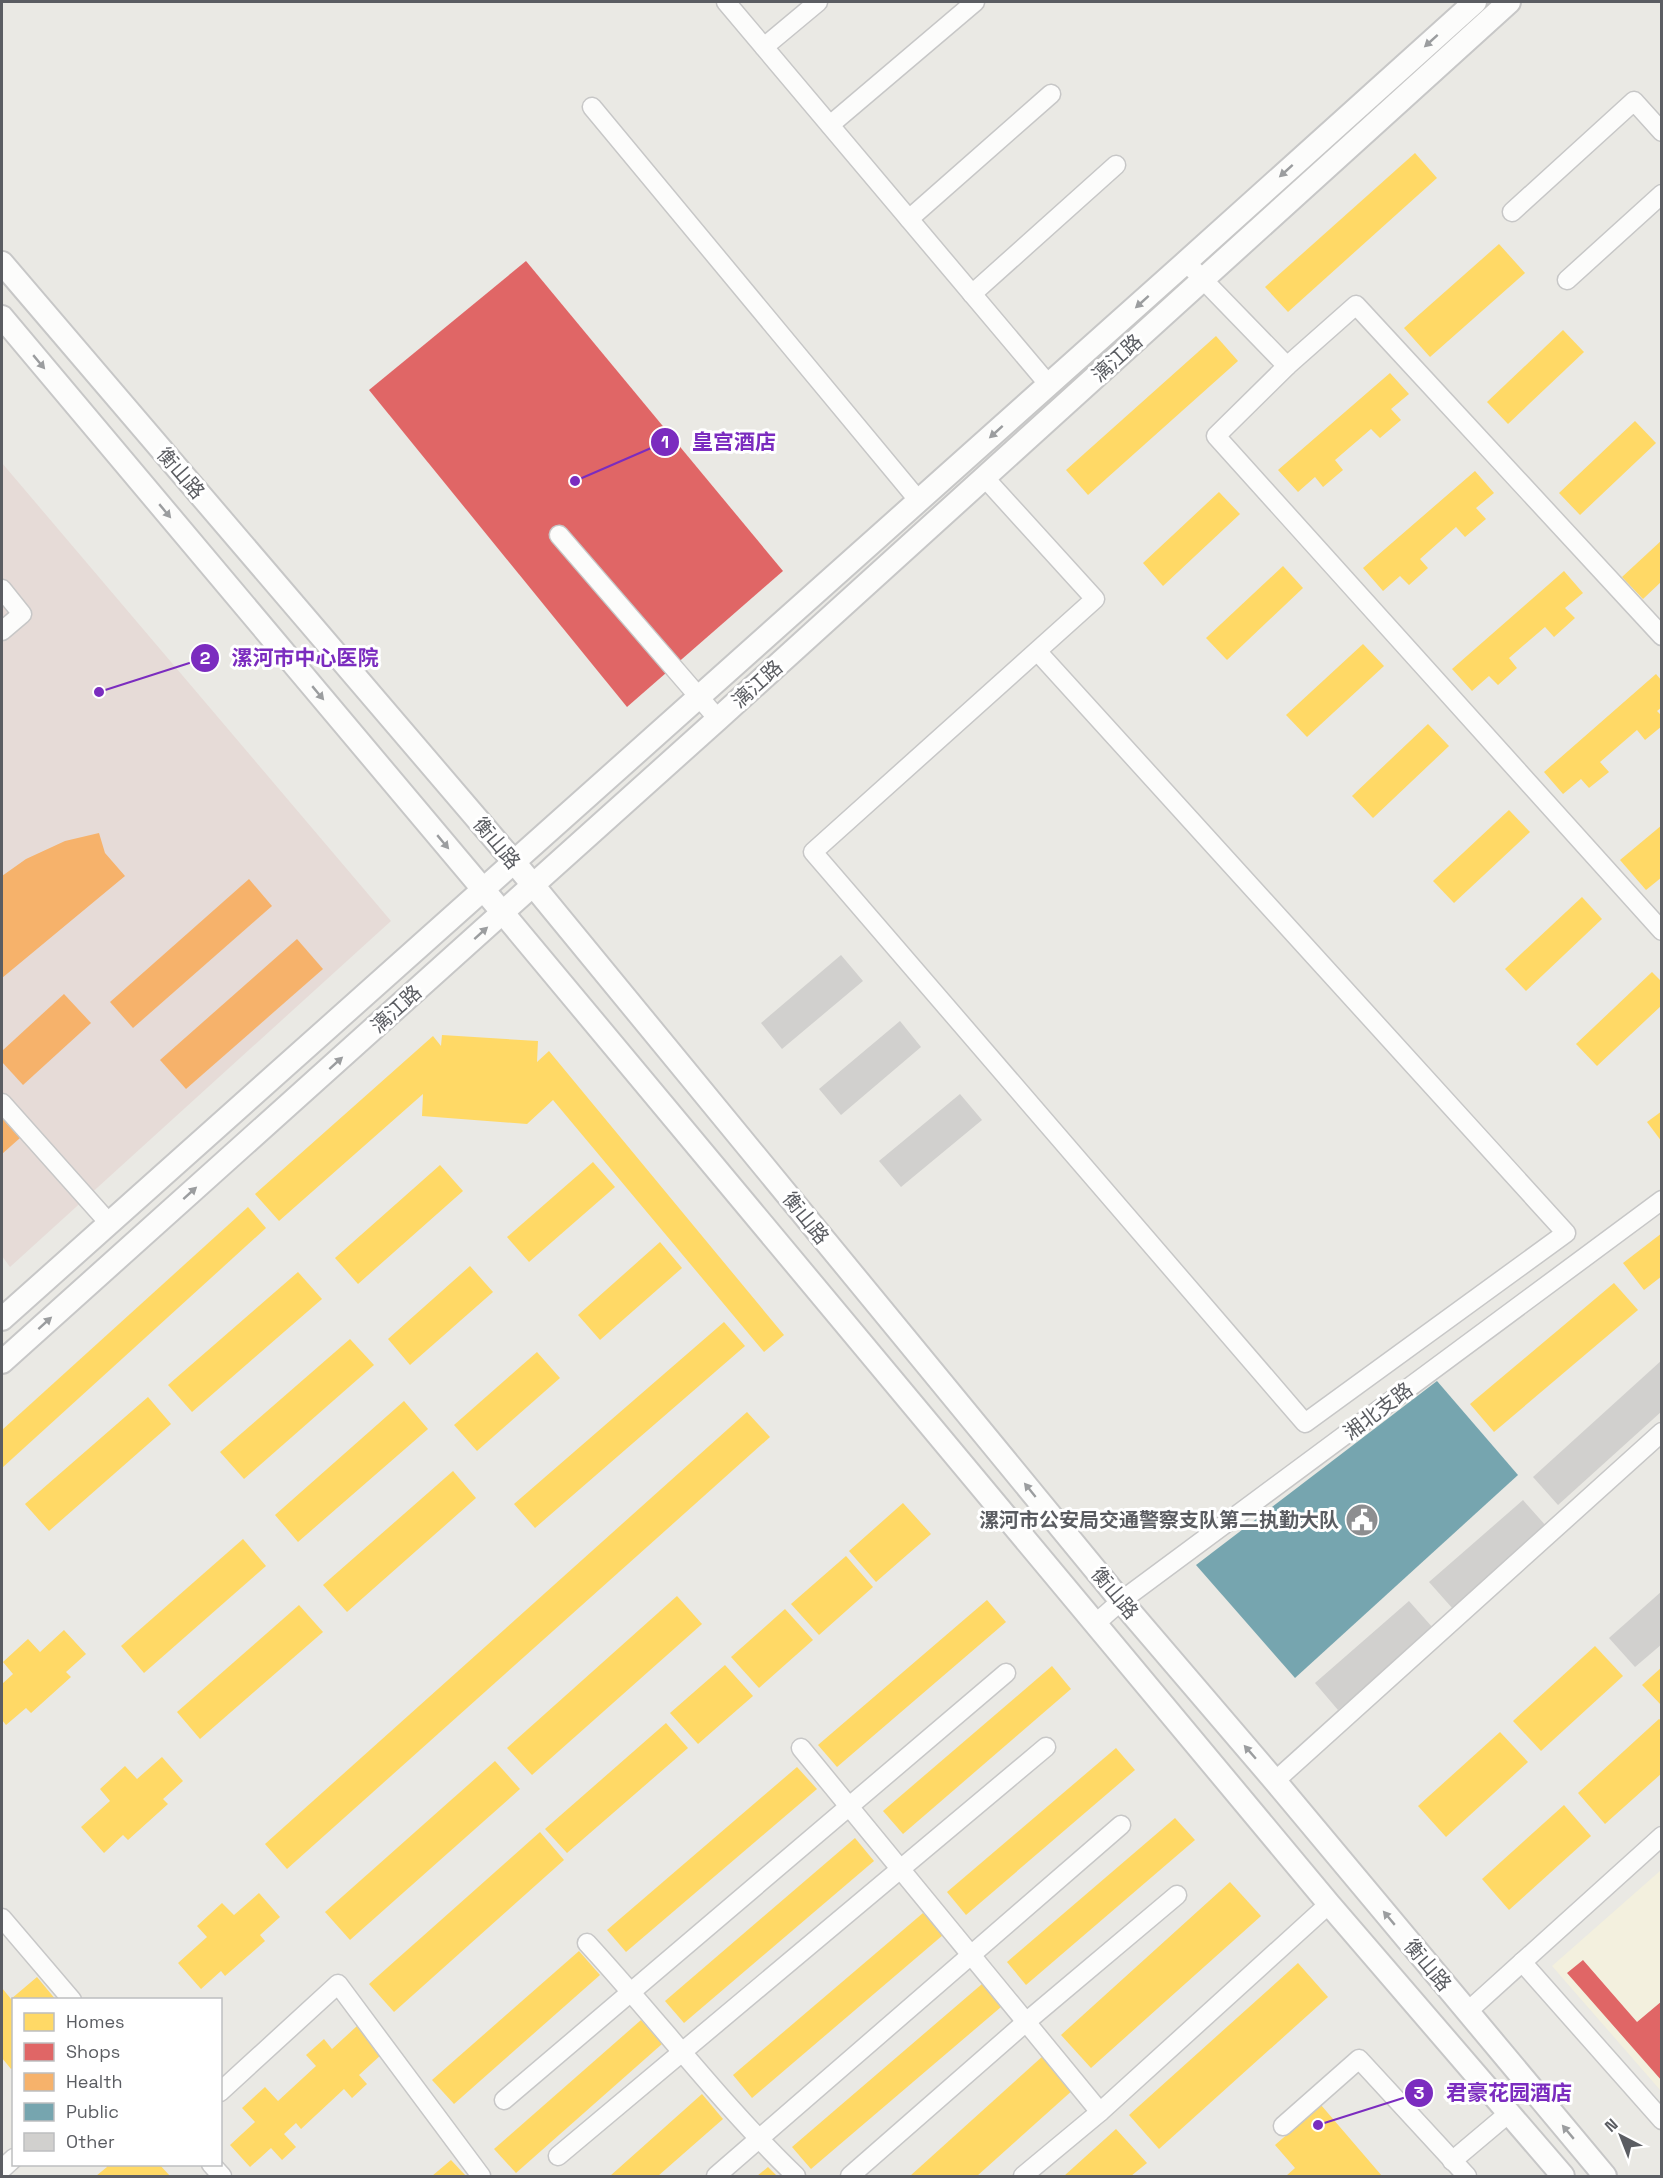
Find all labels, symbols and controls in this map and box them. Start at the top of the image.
one-way arrow [1424,34,1439,47]
one-way arrow [1279,164,1294,178]
one-way arrow [1134,295,1149,309]
street label: 漓江路 [1086,328,1148,388]
one-way arrow [32,354,45,369]
callout: 皇宫酒店 [650,422,788,461]
one-way arrow [989,425,1004,438]
text: 皇宫酒店 [692,428,776,455]
text: 1 [661,430,669,453]
street label: 衡山路 [152,442,210,504]
one-way arrow [158,503,171,518]
callout: 漯河市中心医院 [190,639,391,678]
text: 漯河市中心医院 [232,644,379,671]
text: 2 [200,646,211,669]
street label: 漓江路 [726,654,788,714]
one-way arrow [311,685,324,701]
street label: 衡山路 [468,812,526,874]
one-way arrow [436,834,449,849]
one-way arrow [473,927,488,940]
street label: 漓江路 [365,979,427,1039]
one-way arrow [328,1057,343,1070]
one-way arrow [183,1186,198,1200]
street label: 衡山路 [777,1187,835,1249]
one-way arrow [37,1317,52,1330]
street label: 湘北支路 [1338,1377,1418,1445]
one-way arrow [1024,1483,1037,1498]
public building icon: 漯河市公安局交通警察支队第二执勤大队 [1344,1502,1380,1538]
place label: 漯河市公安局交通警察支队第二执勤大队 [979,1507,1339,1533]
street label: 衡山路 [1086,1562,1144,1624]
one-way arrow [1244,1745,1257,1760]
one-way arrow [1382,1910,1395,1926]
street label: 衡山路 [1399,1934,1457,1996]
legend [12,1998,222,2166]
text: Homes [66,2010,125,2033]
text: Shops [66,2040,120,2063]
text: Health [66,2070,123,2093]
callout: 君豪花园酒店 [1404,2073,1584,2112]
text: 君豪花园酒店 [1446,2079,1572,2106]
text: 3 [1414,2081,1425,2104]
text: Public [66,2100,119,2123]
north arrow [1591,2106,1651,2166]
text: N [1600,2114,1622,2137]
one-way arrow [1561,2124,1574,2140]
text: Other [66,2130,115,2153]

